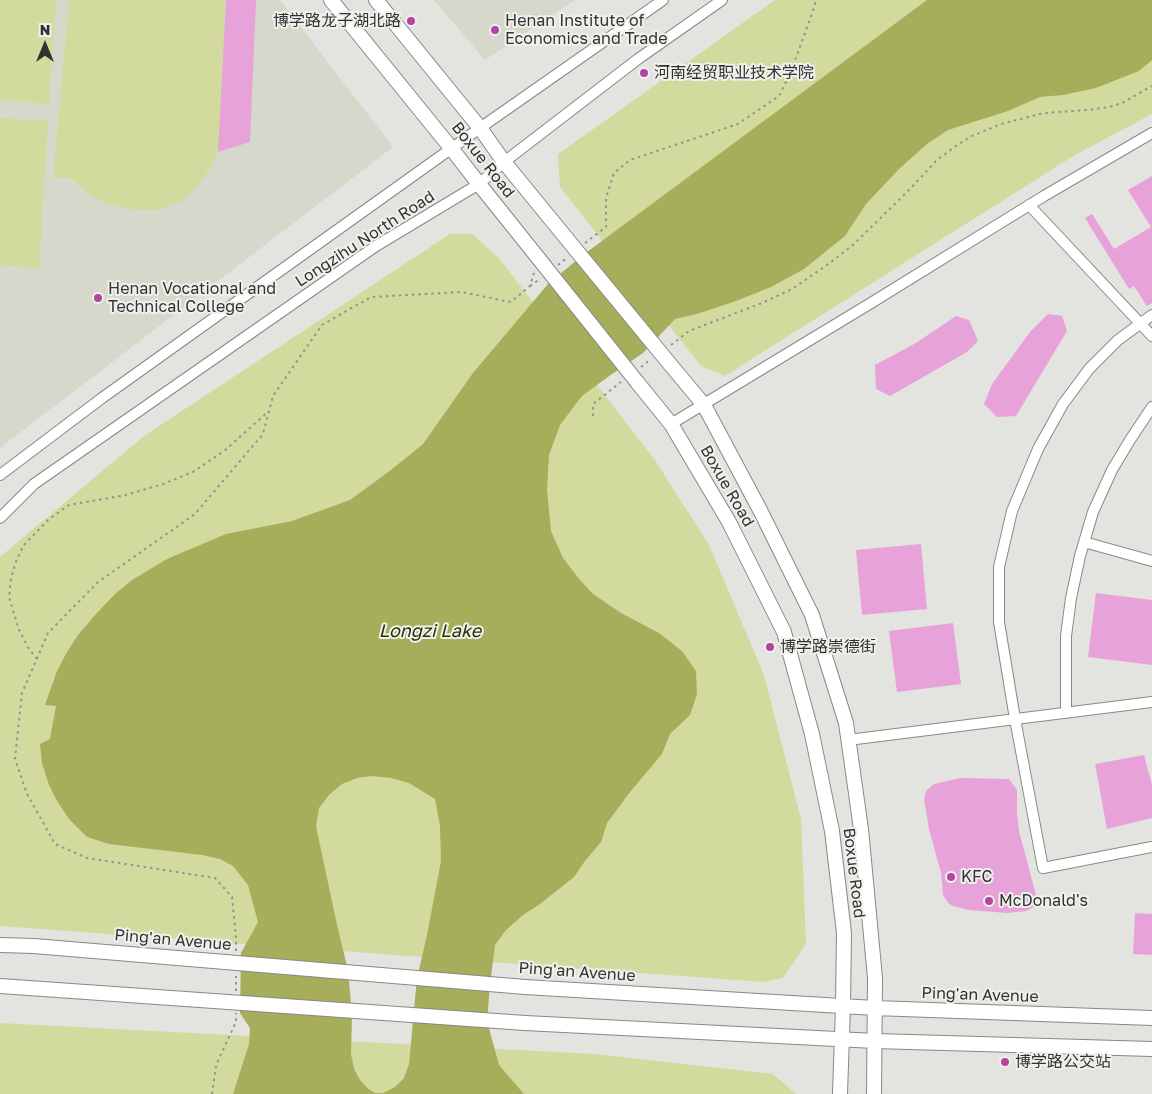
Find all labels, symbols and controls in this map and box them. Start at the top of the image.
place label: 博学路龙子湖北路 [273,11,401,31]
place label: Henan Institute of Economics and Trade [505,11,667,49]
marker: 博学路龙子湖北路 [405,15,417,27]
north arrow [20,20,70,70]
text: N [40,21,50,38]
marker: Henan Institute of Economics and Trade [489,24,501,36]
place label: 河南经贸职业技术学院 [654,63,814,83]
marker: 河南经贸职业技术学院 [638,67,650,79]
street label: Boxue Road [447,118,519,202]
street label: Longzihu North Road [292,187,438,291]
place label: Henan Vocational and Technical College [108,279,276,317]
marker: Henan Vocational and Technical College [92,292,104,304]
street label: Boxue Road [696,442,758,530]
water label: Longzi Lake [379,620,481,642]
place label: 博学路崇德街 [780,637,876,657]
marker: 博学路崇德街 [764,641,776,653]
street label: Boxue Road [839,827,869,919]
place label: KFC [961,867,992,887]
marker: KFC [945,871,957,883]
place label: McDonald's [999,891,1088,911]
marker: McDonald's [983,895,995,907]
street label: Ping'an Avenue [114,925,232,955]
street label: Ping'an Avenue [518,958,636,986]
street label: Ping'an Avenue [921,983,1039,1007]
place label: 博学路公交站 [1015,1052,1111,1072]
marker: 博学路公交站 [999,1056,1011,1068]

